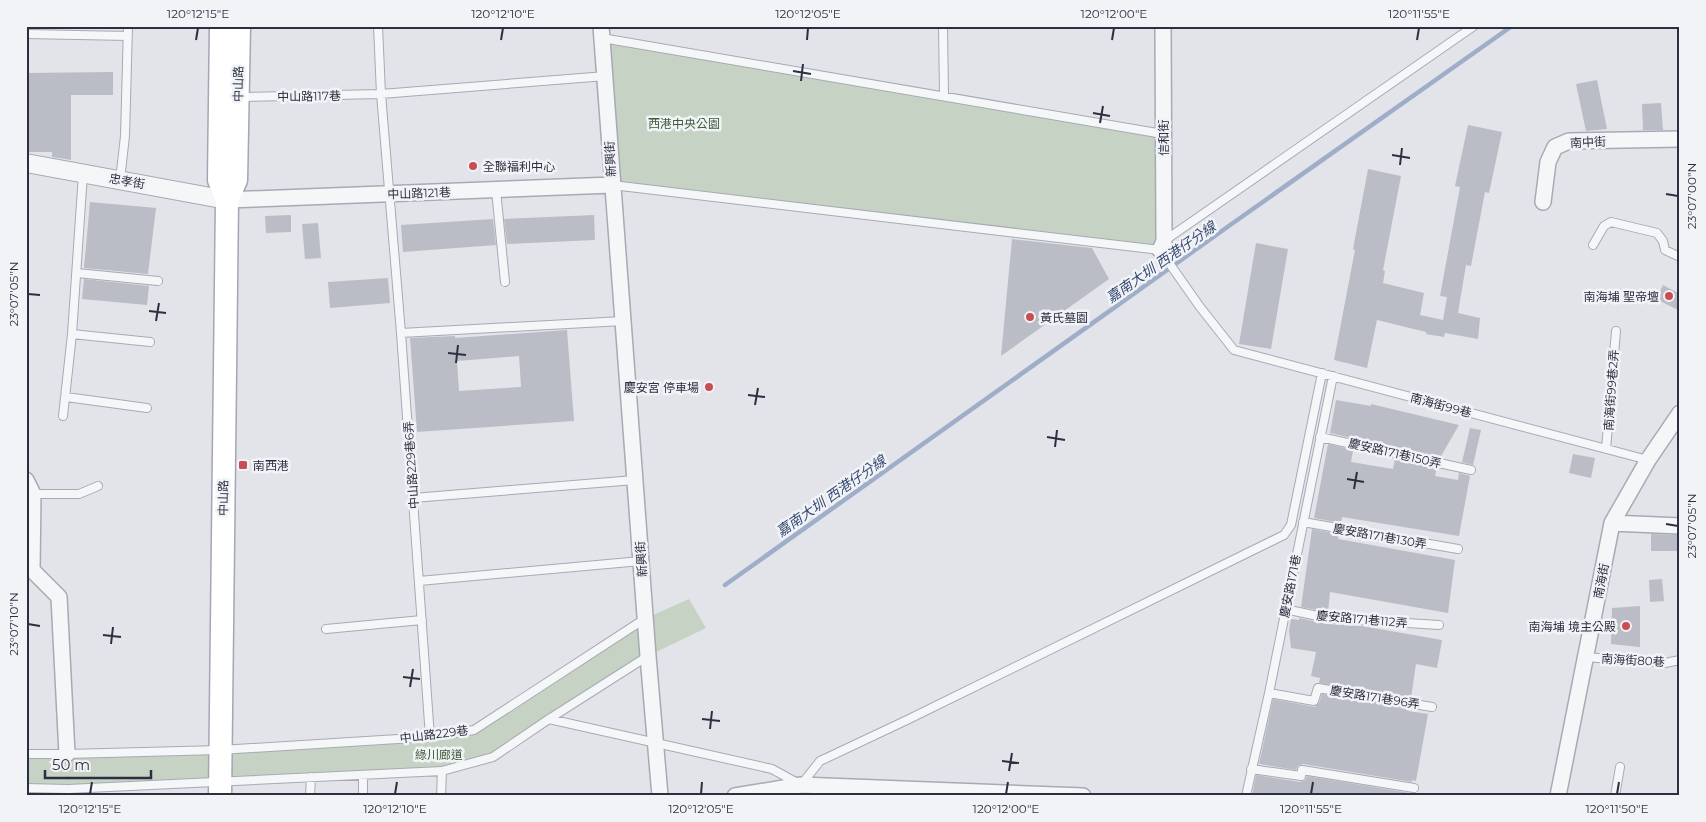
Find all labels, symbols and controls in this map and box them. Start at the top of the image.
text: 120°12'15"E [167,6,229,21]
text: 120°12'10"E [471,6,535,21]
text: 120°12'05"E [775,6,841,21]
text: 120°12'00"E [1081,6,1147,21]
text: 120°11'55"E [1388,6,1450,21]
street label: 中山路 [230,66,246,102]
street label: 中山路117巷 [277,88,341,104]
park label: 西港中央公園 [648,116,720,131]
street label: 信和街 [1156,120,1171,156]
street label: 南中街 [1570,134,1606,150]
street label: 新興街 [602,141,618,177]
place label: 全聯福利中心 [483,159,555,174]
marker: 全聯福利中心 [467,160,479,172]
text: 23°07'00"N [1684,163,1699,229]
street label: 忠孝街 [108,170,146,192]
street label: 中山路121巷 [387,184,451,202]
water label: 嘉南大圳 西港仔分線 [1103,216,1221,307]
text: 23°07'05"N [6,261,21,327]
place label: 南海埔 聖帝壇 [1584,289,1659,304]
marker: 南海埔 聖帝壇 [1663,290,1675,302]
place label: 黃氏墓園 [1040,310,1088,325]
marker: 黃氏墓園 [1024,311,1036,323]
street label: 南海街99巷2弄 [1601,349,1621,431]
place label: 慶安宮 停車場 [624,380,699,395]
marker: 慶安宮 停車場 [703,381,715,393]
street label: 南海街99巷 [1409,390,1473,420]
street label: 中山路229巷6弄 [400,420,422,510]
street label: 慶安路171巷150弄 [1347,435,1443,471]
water label: 嘉南大圳 西港仔分線 [773,450,891,541]
place label: 南西港 [253,458,289,473]
marker: 南西港 [237,459,249,471]
street label: 中山路 [215,480,231,516]
text: 23°07'05"N [1684,493,1699,559]
street label: 慶安路171巷130弄 [1332,520,1428,552]
street label: 新興街 [632,541,650,577]
street label: 慶安路171巷 [1277,553,1303,619]
street label: 南海街 [1590,562,1612,600]
text: 23°07'10"N [6,592,21,656]
street label: 慶安路171巷112弄 [1316,608,1408,630]
place label: 南海埔 境主公殿 [1529,619,1616,634]
marker: 南海埔 境主公殿 [1620,620,1632,632]
street label: 南海街80巷 [1601,651,1665,669]
street label: 慶安路171巷96弄 [1329,683,1421,711]
street label: 中山路229巷 [399,722,469,746]
scale bar [45,747,151,779]
park label: 綠川廊道 [415,747,463,762]
text: 50 m [52,755,90,774]
text: 120°12'15"E [59,801,121,816]
text: 120°12'10"E [363,801,427,816]
text: 120°12'05"E [668,801,734,816]
text: 120°12'00"E [973,801,1039,816]
text: 120°11'55"E [1280,801,1342,816]
text: 120°11'50"E [1585,801,1649,816]

